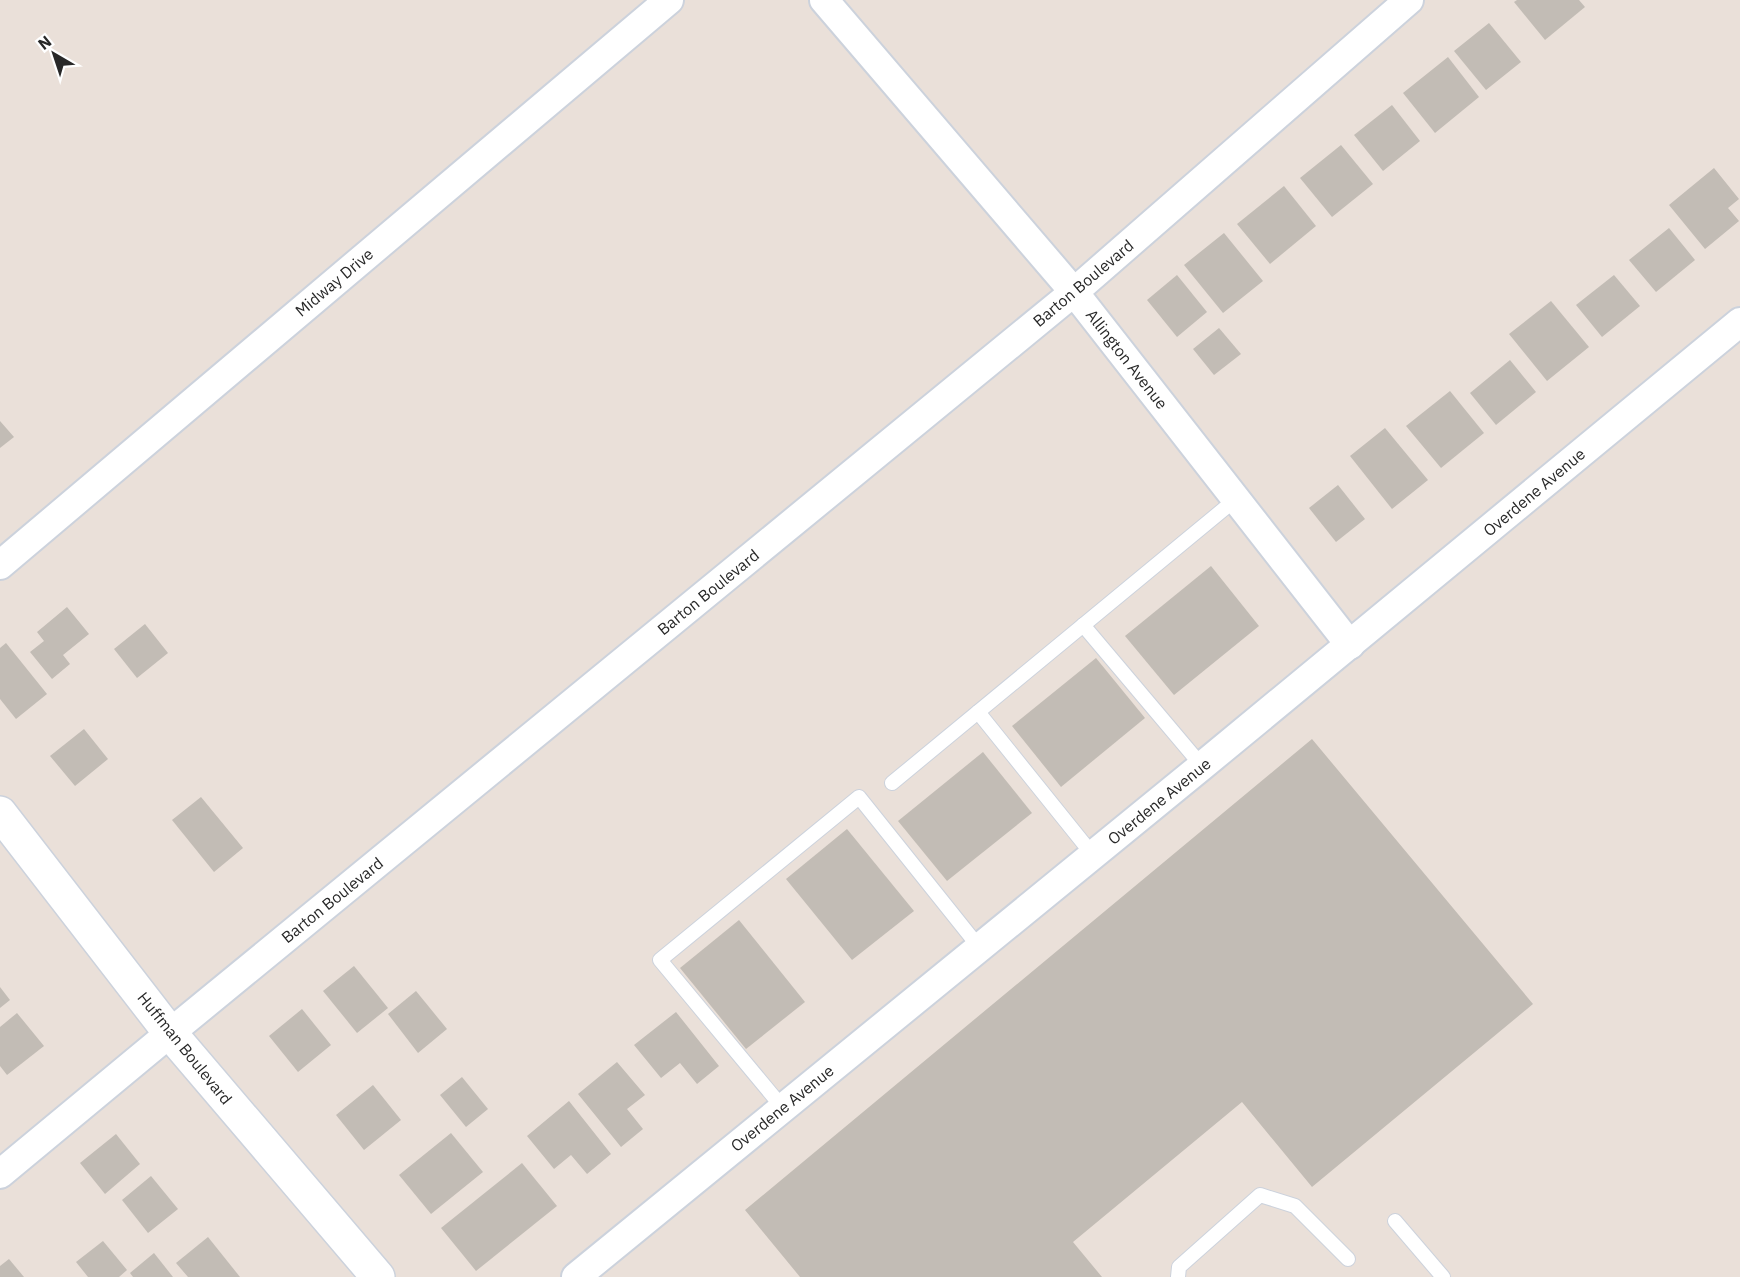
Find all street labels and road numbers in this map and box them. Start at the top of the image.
street label: Barton Boulevard [1029,235,1137,331]
street label: Midway Drive [291,243,377,320]
street label: Allington Avenue [1082,305,1172,413]
street label: Overdene Avenue [1479,443,1589,540]
street label: Barton Boulevard [653,545,763,639]
street label: Overdene Avenue [1103,753,1215,849]
street label: Barton Boulevard [277,853,387,947]
street label: Huffman Boulevard [133,988,237,1108]
street label: Overdene Avenue [726,1060,838,1156]

